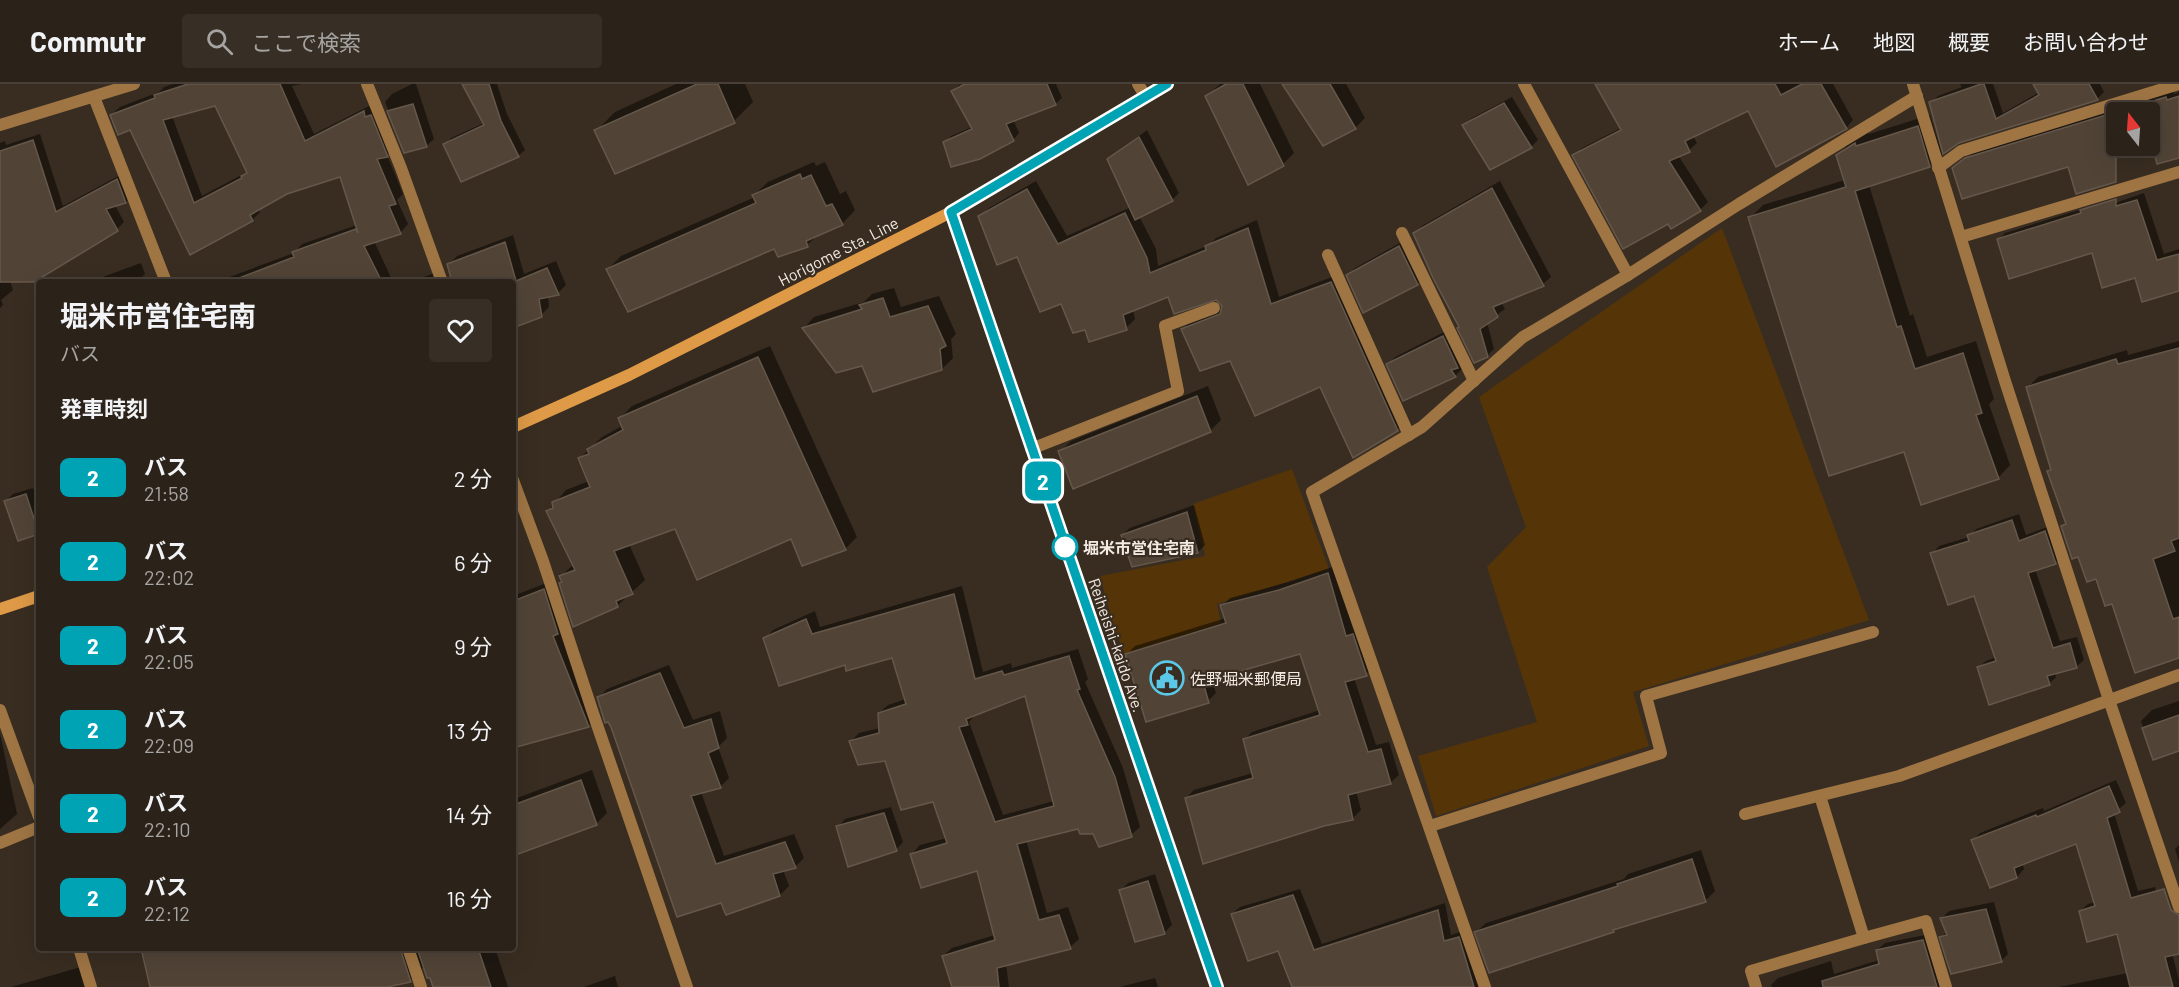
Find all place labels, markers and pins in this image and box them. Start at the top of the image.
marker: 堀米市営住宅南 [1052,534,1078,560]
place label: 堀米市営住宅南 [1083,538,1195,557]
public building icon: 佐野堀米郵便局 [1149,660,1185,696]
place label: 佐野堀米郵便局 [1190,669,1302,688]

